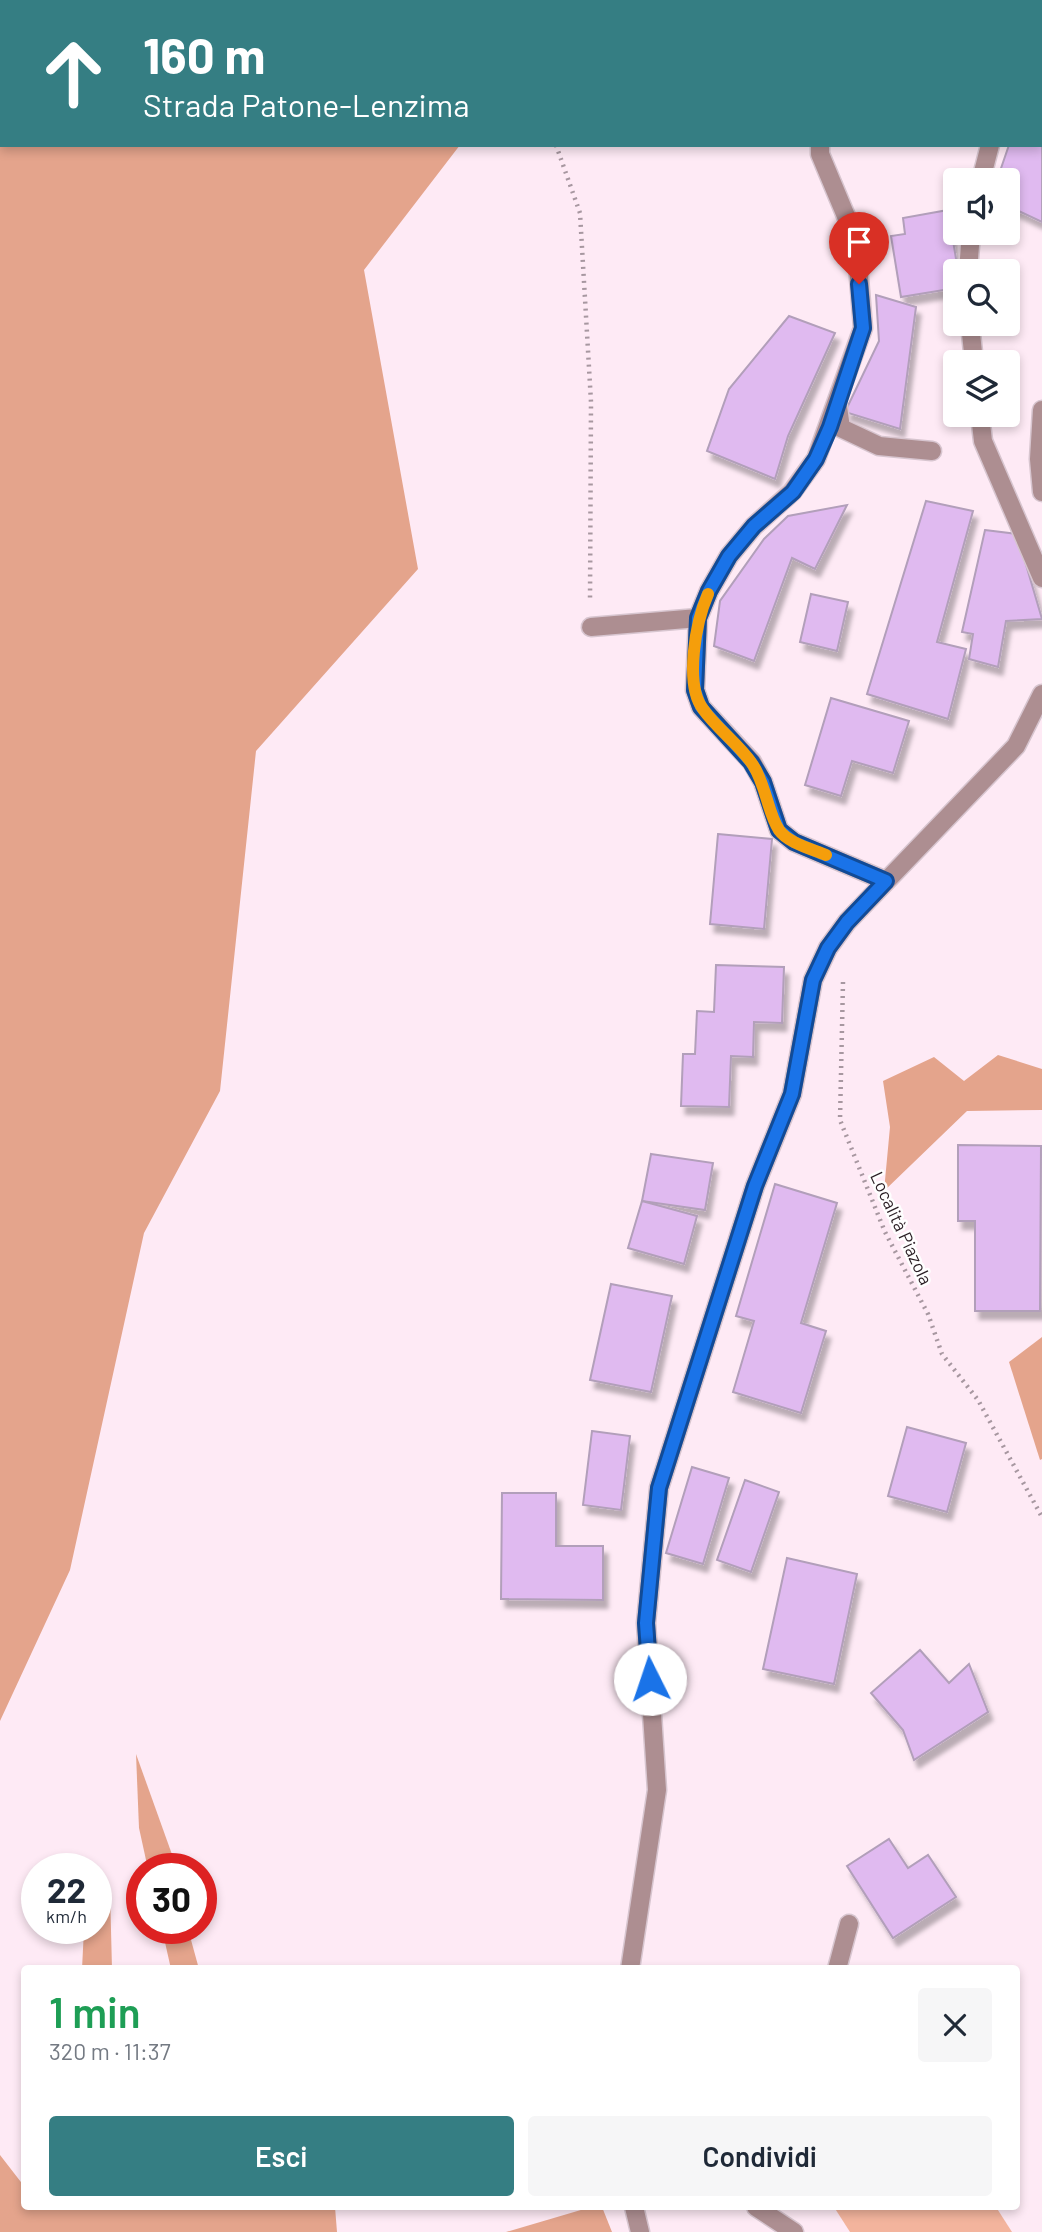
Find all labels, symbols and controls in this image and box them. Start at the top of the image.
text: 160 m [143,25,265,84]
icon: ahead [28,28,119,119]
text: Strada Patone-Lenzima [143,85,470,123]
map controls [943,168,1020,427]
button: sound [943,168,1020,245]
pin [829,212,889,284]
icon: arrive [840,223,878,261]
button: search [943,259,1020,336]
button: layers [943,350,1020,427]
street label: Località Piazola [866,1168,938,1288]
position arrow [613,1642,687,1716]
speed limit sign: 30 [126,1853,217,1944]
text: 22 [47,1868,86,1910]
text: km/h [46,1905,87,1927]
text: 1 min [49,1986,141,2036]
button: close [918,1988,992,2062]
text: 320 m · 11:37 [49,2037,171,2065]
button: Esci [49,2116,514,2196]
button: Condividi [528,2116,992,2196]

